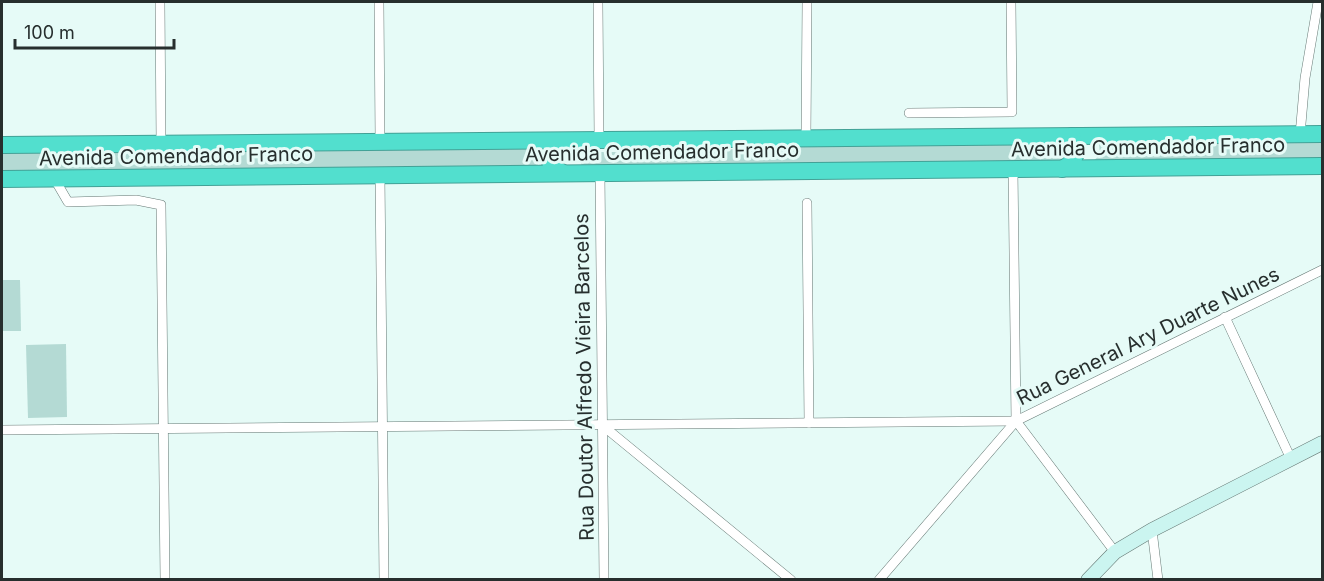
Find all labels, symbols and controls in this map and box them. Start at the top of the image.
scale bar [15,12,174,50]
text: 100 m [24,22,75,43]
street label: Avenida Comendador Franco [1011,133,1285,161]
street label: Avenida Comendador Franco [525,138,799,166]
street label: Avenida Comendador Franco [39,142,313,170]
street label: Rua Doutor Alfredo Vieira Barcelos [569,213,599,541]
street label: Rua General Ary Duarte Nunes [1013,262,1283,410]

